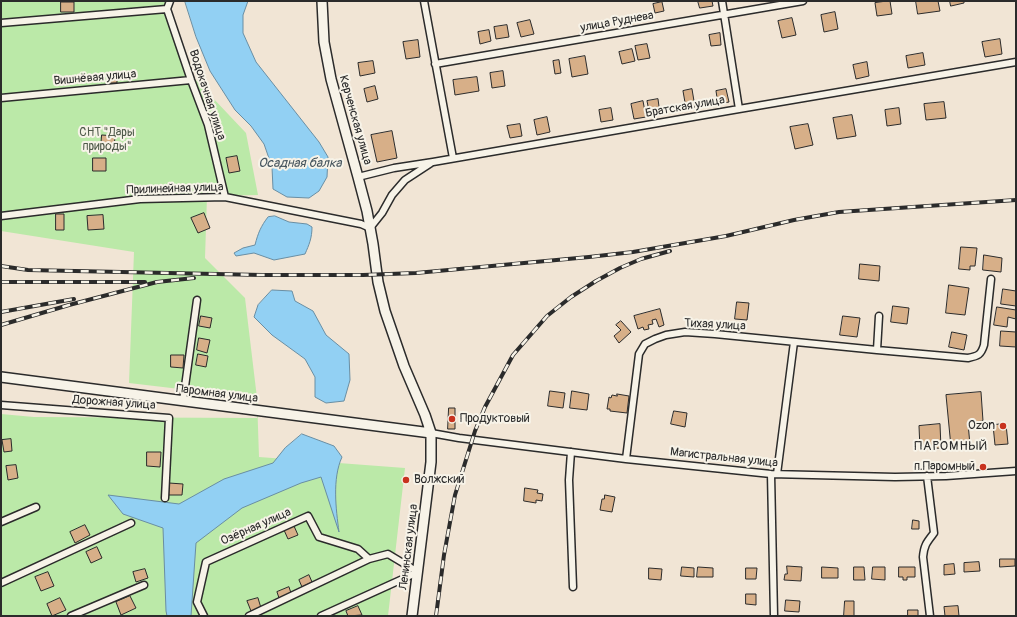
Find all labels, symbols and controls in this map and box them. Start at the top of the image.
street label: улица Руднева [579,8,655,36]
street label: Водокачная улица [186,48,228,142]
street label: Вишнёвая улица [53,67,137,89]
street label: Керченская улица [335,74,375,166]
street label: Братская улица [644,93,726,121]
park label: СНТ "Дары природы" [79,126,135,154]
water label: Осадная балка [258,156,342,172]
street label: Прилинейная улица [126,180,224,198]
street label: Тихая улица [684,316,746,334]
street label: Паромная улица [175,382,259,406]
street label: Дорожная улица [72,393,156,413]
place label: Продуктовый [460,412,530,426]
marker: Продуктовый [447,414,457,424]
place label: Ozon [968,419,995,433]
marker: Ozon [998,421,1008,431]
district label: ПАРОМНЫЙ [914,439,988,455]
street label: Магистральная улица [669,445,779,471]
place label: п.Паромный [914,460,975,474]
marker: п.Паромный [978,462,988,472]
place label: Волжский [414,473,465,487]
marker: Волжский [401,475,411,485]
street label: Ленинская улица [397,503,421,591]
street label: Озёрная улица [219,505,293,549]

